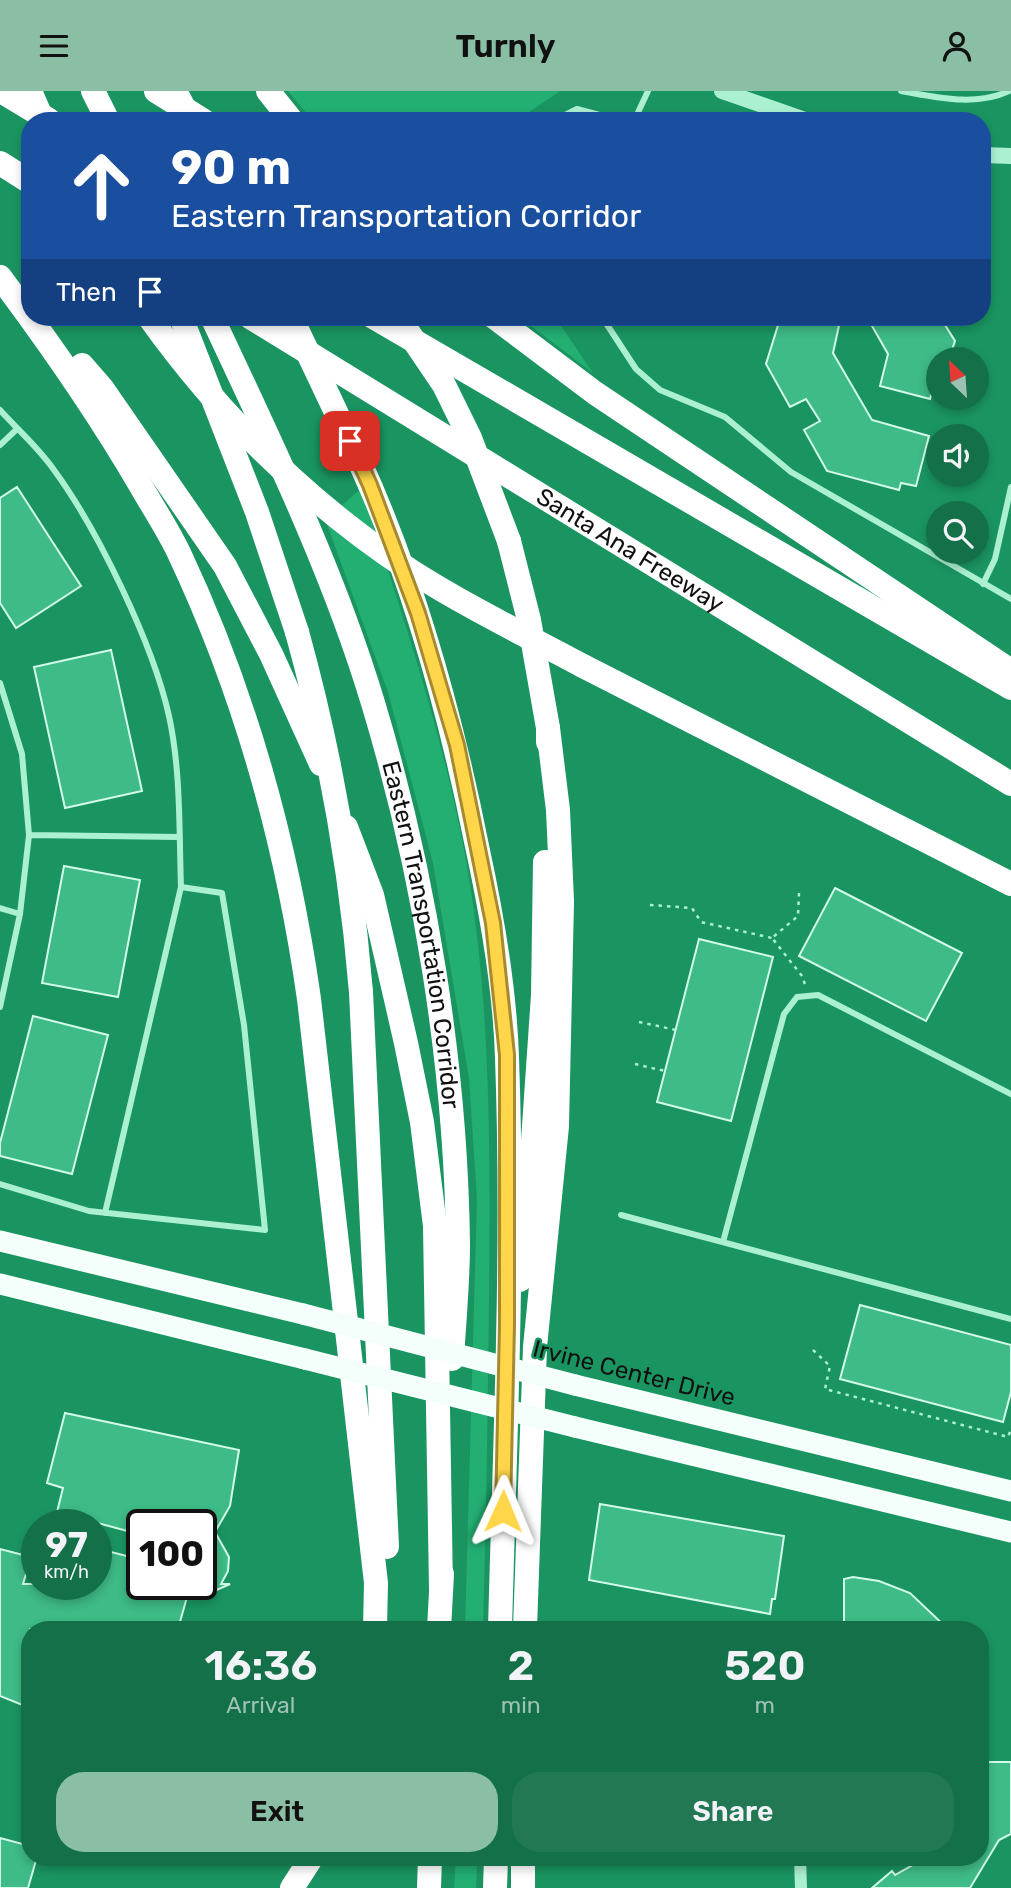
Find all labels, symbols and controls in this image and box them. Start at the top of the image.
icon: menu [35,27,73,65]
text: Turnly [456,27,555,65]
icon: person [938,27,976,65]
text: 90 m [171,138,291,196]
icon: ahead [56,140,147,231]
text: Eastern Transportation Corridor [171,197,641,235]
icon: arrive [131,273,169,311]
text: Then [56,277,117,308]
north arrow [926,347,989,409]
map controls [926,347,989,564]
pin [320,411,380,471]
icon: arrive [331,422,369,460]
button: sound [926,424,989,487]
street label: Santa Ana Freeway [531,482,729,618]
button: search [926,501,989,564]
street label: Eastern Transportation Corridor [376,758,465,1110]
street label: Irvine Center Drive [530,1334,738,1412]
position arrow [466,1474,540,1548]
speed limit sign: 100 [126,1509,217,1600]
text: 97 [45,1524,88,1566]
text: km/h [44,1561,89,1583]
text: 16:36 [205,1641,317,1691]
text: 2 [507,1641,534,1691]
text: 520 [724,1641,805,1691]
text: Arrival [226,1691,295,1719]
text: min [501,1691,541,1719]
text: m [755,1691,775,1719]
button: Exit [56,1772,498,1852]
button: Share [512,1772,954,1852]

